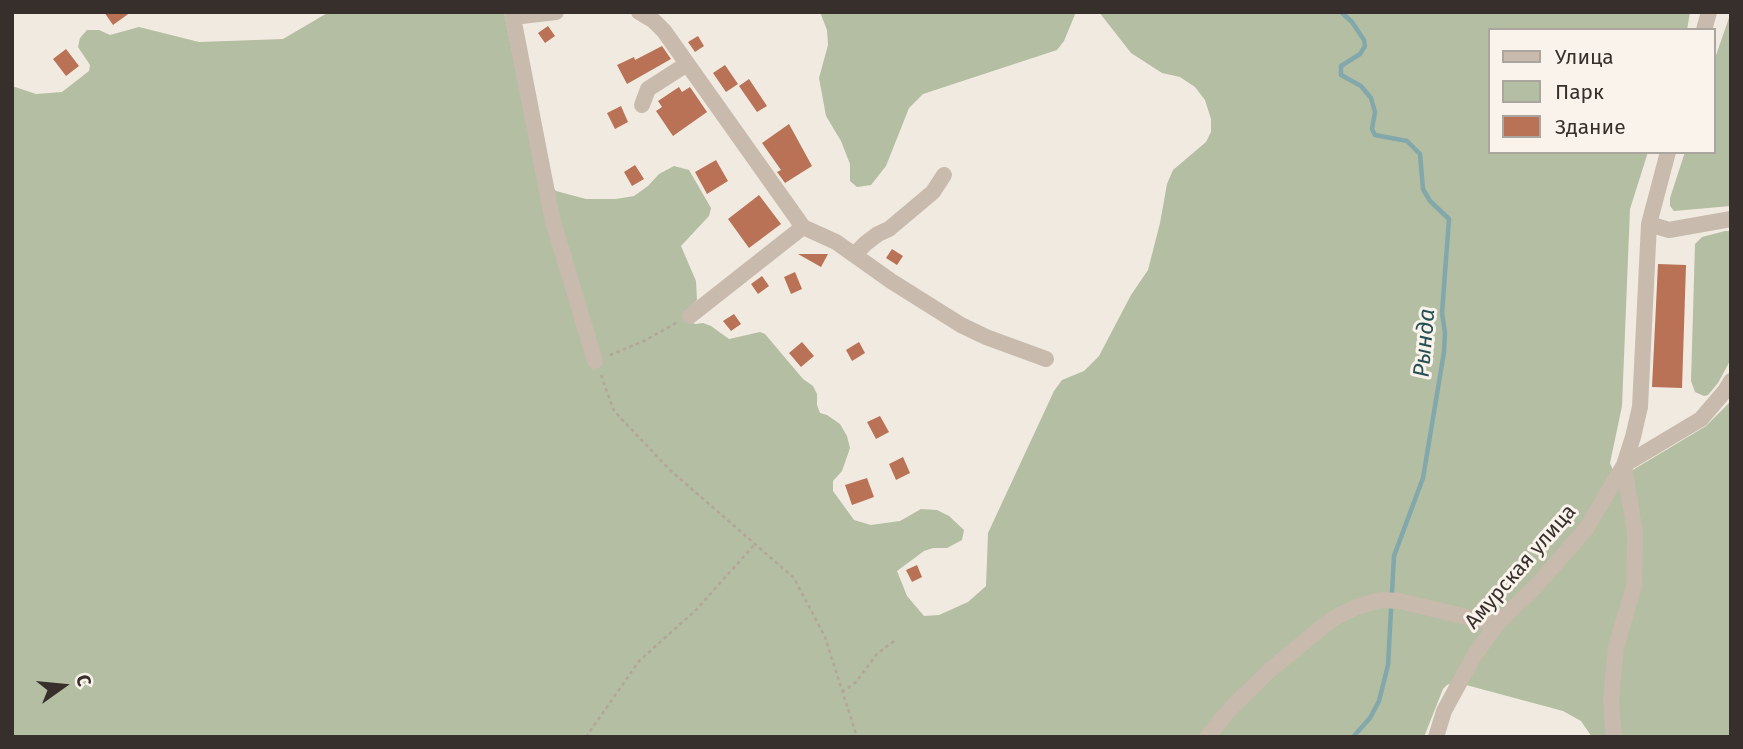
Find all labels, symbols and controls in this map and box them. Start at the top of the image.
legend [1488,28,1715,154]
text: Улица [1555,44,1614,70]
text: Парк [1555,79,1604,105]
text: Здание [1555,114,1626,140]
water label: Рында [1408,307,1442,379]
street label: Амурская улица [1460,500,1582,634]
north arrow [28,651,98,721]
text: С [71,672,96,689]

